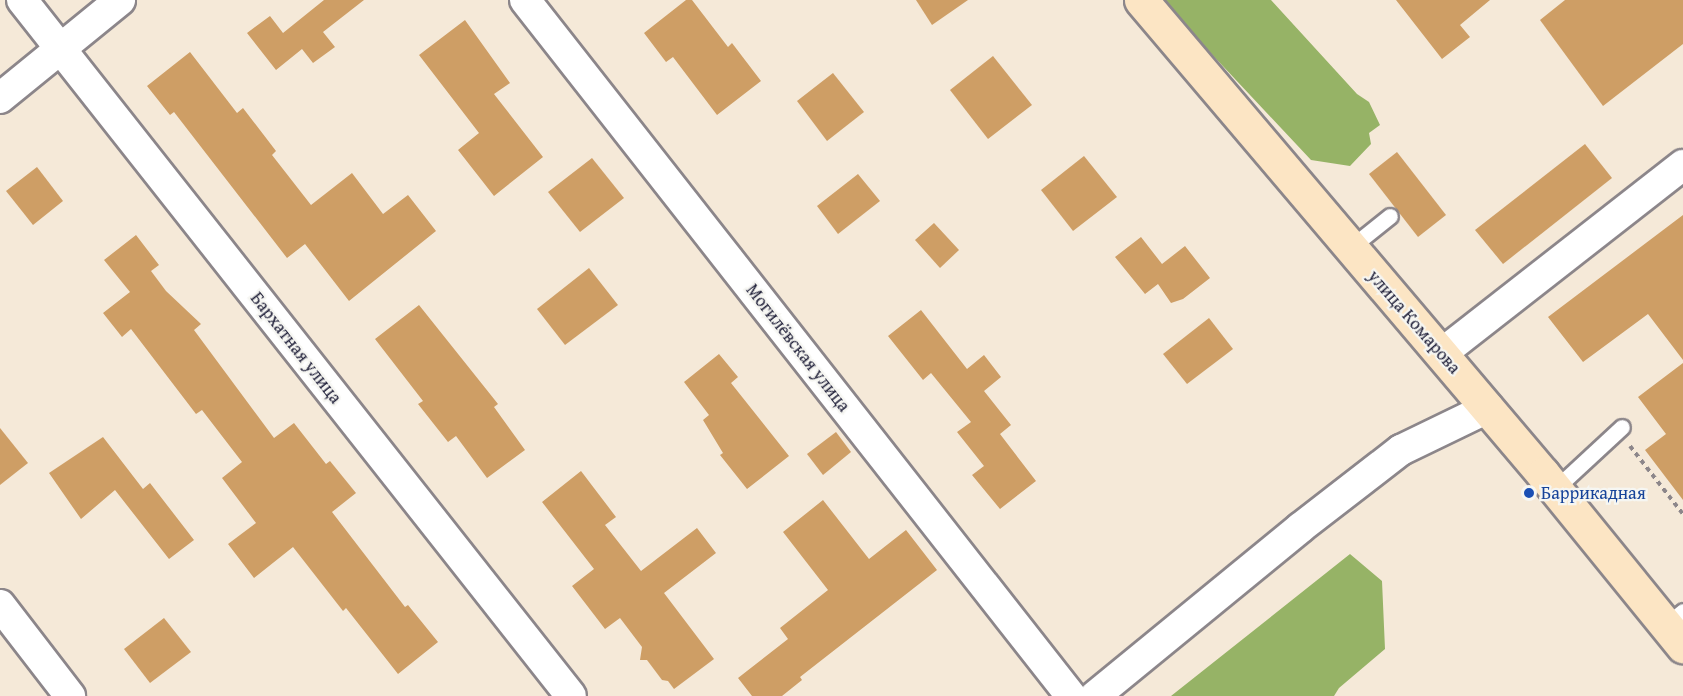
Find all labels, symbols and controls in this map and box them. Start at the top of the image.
street label: улица Комарова [1363,266,1465,378]
street label: Могилёвская улица [741,280,855,416]
street label: Бархатная улица [246,288,346,408]
place label: Баррикадная [1541,482,1646,504]
marker: Баррикадная [1522,486,1536,500]

